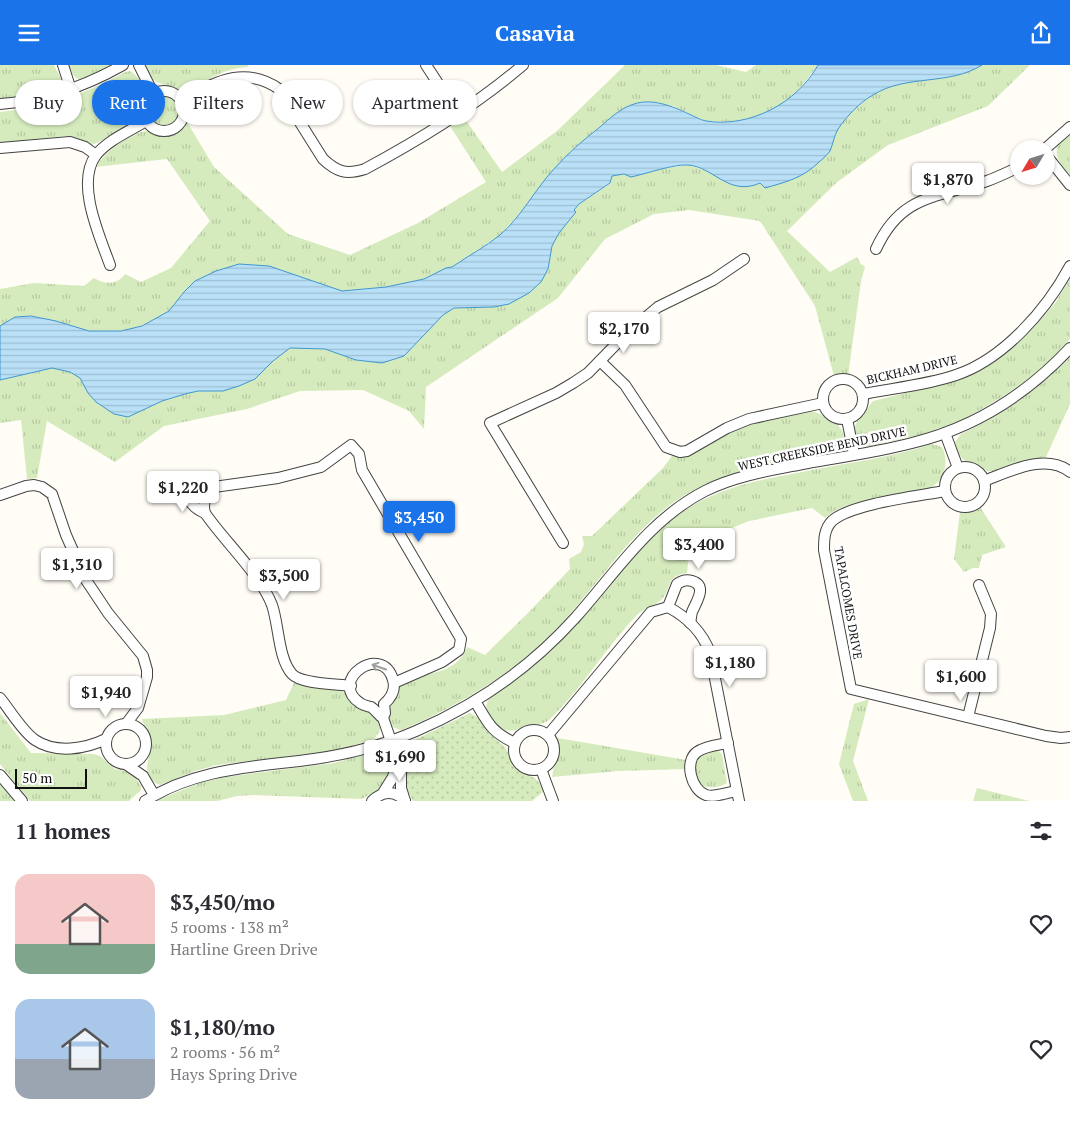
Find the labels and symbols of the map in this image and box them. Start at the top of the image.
north arrow [1010,140,1055,185]
pin: $1,870 [907,163,989,205]
pin: $2,170 [583,311,665,354]
street label: BICKHAM DRIVE [865,352,959,387]
street label: WEST CREEKSIDE BEND DRIVE [737,423,907,474]
pin: $1,220 [142,471,224,513]
pin: $3,450 [378,501,460,543]
pin: $3,400 [658,527,740,570]
street label: TAPALCOMES DRIVE [831,545,866,660]
pin: $1,310 [36,547,118,590]
pin: $3,500 [243,559,325,601]
pin: $1,180 [689,645,771,688]
pin: $1,600 [920,659,1002,702]
one-way arrow [372,662,387,671]
pin: $1,940 [65,675,147,718]
pin: $1,690 [359,739,441,782]
scale bar [15,766,88,789]

